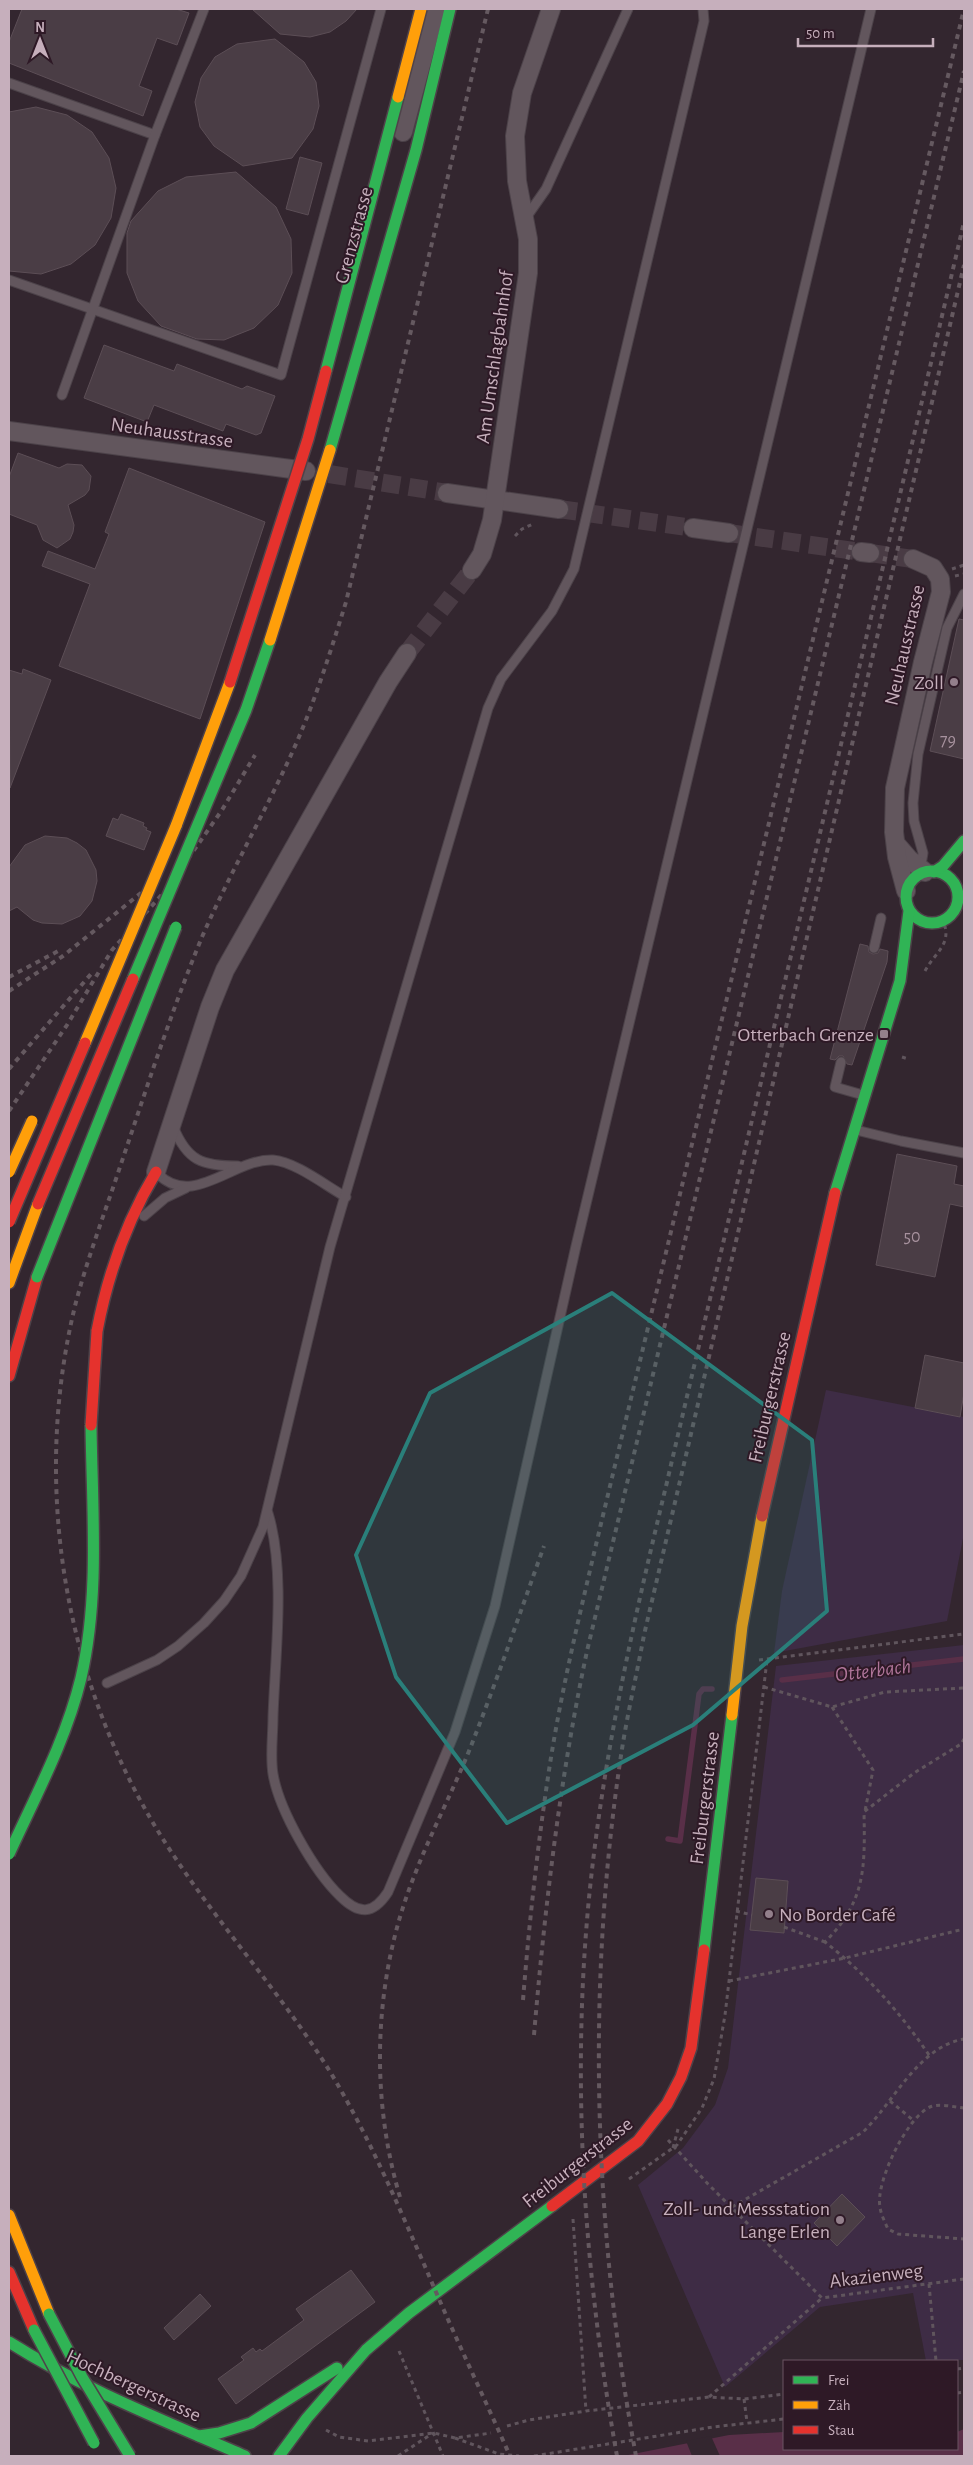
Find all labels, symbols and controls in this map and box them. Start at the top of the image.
north arrow [15,15,65,65]
scale bar [798,15,933,47]
text: N [35,21,45,35]
text: 50 m [806,26,835,41]
street label: Grenzstrasse [331,185,376,286]
street label: Am Umschlagbahnhof [473,269,517,445]
street label: Neuhausstrasse [109,415,234,451]
street label: Neuhausstrasse [881,583,929,708]
place label: Zoll [914,673,944,693]
marker: Zoll [948,676,960,688]
house number: 79 [940,732,956,750]
place label: Otterbach Grenze [737,1025,874,1045]
marker: Otterbach Grenze [878,1028,890,1040]
house number: 50 [903,1228,921,1246]
street label: Freiburgerstrasse [745,1330,795,1465]
water label: Otterbach [834,1655,912,1686]
street label: Freiburgerstrasse [687,1730,723,1866]
place label: No Border Café [779,1905,896,1925]
marker: No Border Café [763,1908,775,1920]
street label: Freiburgerstrasse [519,2114,637,2212]
place label: Zoll- und Messstation Lange Erlen [663,2199,830,2242]
marker: Zoll- und Messstation Lange Erlen [834,2214,846,2226]
street label: Akazienweg [828,2260,924,2292]
street label: Hochbergerstrasse [63,2346,204,2426]
legend [783,2360,958,2450]
text: Frei [828,2373,849,2388]
text: Zäh [828,2398,851,2413]
text: Stau [828,2423,855,2438]

